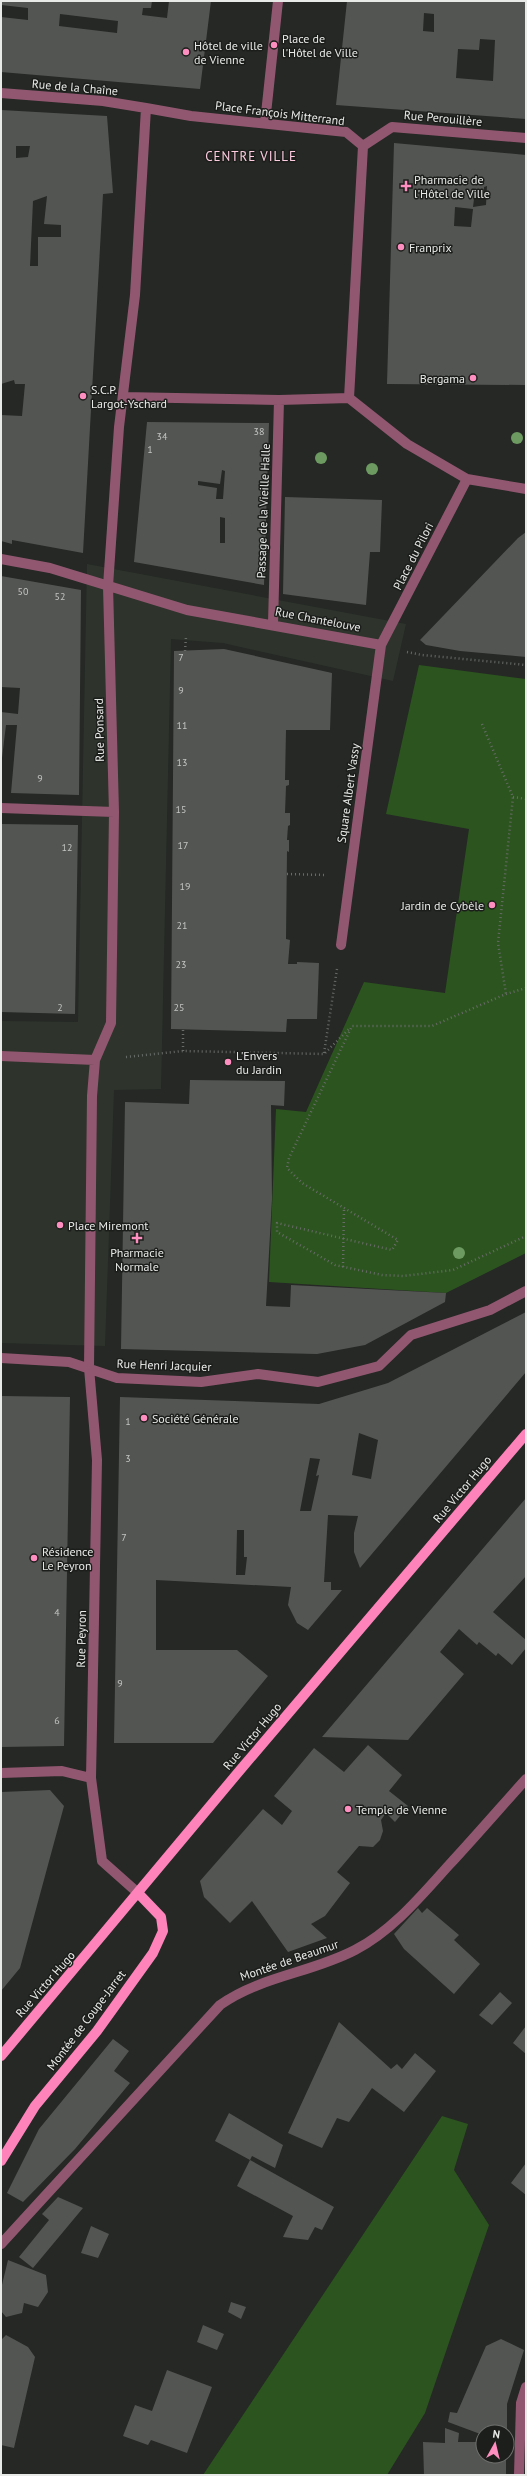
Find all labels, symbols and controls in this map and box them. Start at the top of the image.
place label: Place de l'Hôtel de Ville [282,31,358,60]
place label: Hôtel de ville de Vienne [194,38,263,67]
marker: Place de l'Hôtel de Ville [269,40,279,50]
marker: Hôtel de ville de Vienne [181,47,191,57]
street label: Rue de la Chaîne [31,76,119,98]
street label: Place François Mitterrand [214,98,346,128]
street label: Rue Perouillère [403,107,483,129]
district label: CENTRE VILLE [205,148,297,165]
place label: Pharmacie de l'Hôtel de Ville [414,172,490,201]
marker: Pharmacie de l'Hôtel de Ville [401,181,411,191]
place label: Franprix [409,240,452,255]
marker: Franprix [396,242,406,252]
place label: Bergama [420,371,465,386]
marker: Bergama [468,373,478,383]
place label: S.C.P. Largot-Yschard [91,382,167,411]
marker: S.C.P. Largot-Yschard [78,391,88,401]
house number: 38 [254,425,264,438]
house number: 34 [157,430,168,443]
house number: 1 [147,443,153,456]
street label: Passage de la Vieille Halle [253,443,273,579]
street label: Place du Pilori [390,520,436,592]
house number: 50 [18,585,29,598]
house number: 52 [55,590,65,603]
street label: Rue Chantelouve [274,603,362,635]
house number: 7 [178,651,184,664]
house number: 9 [178,684,184,697]
street label: Rue Ponsard [91,698,107,762]
house number: 11 [177,719,187,732]
street label: Square Albert Vassy [334,742,362,844]
house number: 13 [177,756,187,769]
house number: 9 [37,772,43,785]
house number: 15 [176,803,186,816]
house number: 17 [178,839,188,852]
house number: 12 [62,841,72,854]
house number: 19 [180,880,190,893]
place label: Jardin de Cybèle [400,898,484,913]
marker: Jardin de Cybèle [487,900,497,910]
house number: 21 [177,919,187,932]
house number: 23 [176,958,186,971]
house number: 2 [57,1001,63,1014]
house number: 25 [174,1001,184,1014]
place label: L'Envers du Jardin [236,1048,282,1077]
marker: L'Envers du Jardin [223,1057,233,1067]
place label: Place Miremont [68,1218,148,1233]
marker: Place Miremont [55,1220,65,1230]
marker: Pharmacie Normale [132,1233,142,1243]
place label: Pharmacie Normale [110,1245,164,1274]
street label: Rue Henri Jacquier [116,1356,212,1374]
place label: Société Générale [152,1411,239,1426]
marker: Société Générale [139,1413,149,1423]
house number: 1 [125,1415,131,1428]
house number: 3 [125,1452,131,1465]
street label: Rue Victor Hugo [430,1452,494,1526]
house number: 7 [121,1531,127,1544]
place label: Résidence Le Peyron [42,1544,93,1573]
marker: Résidence Le Peyron [29,1553,39,1563]
house number: 4 [54,1606,60,1619]
street label: Rue Peyron [73,1610,89,1668]
house number: 9 [117,1677,123,1690]
street label: Rue Victor Hugo [220,1699,284,1773]
house number: 6 [54,1714,60,1727]
place label: Temple de Vienne [356,1802,447,1817]
marker: Temple de Vienne [343,1804,353,1814]
street label: Montée de Beaumur [238,1936,340,1984]
street label: Rue Victor Hugo [12,1948,78,2020]
street label: Montée de Coupe-Jarret [43,1967,129,2073]
north arrow [475,2424,515,2464]
text: N [492,2427,501,2442]

